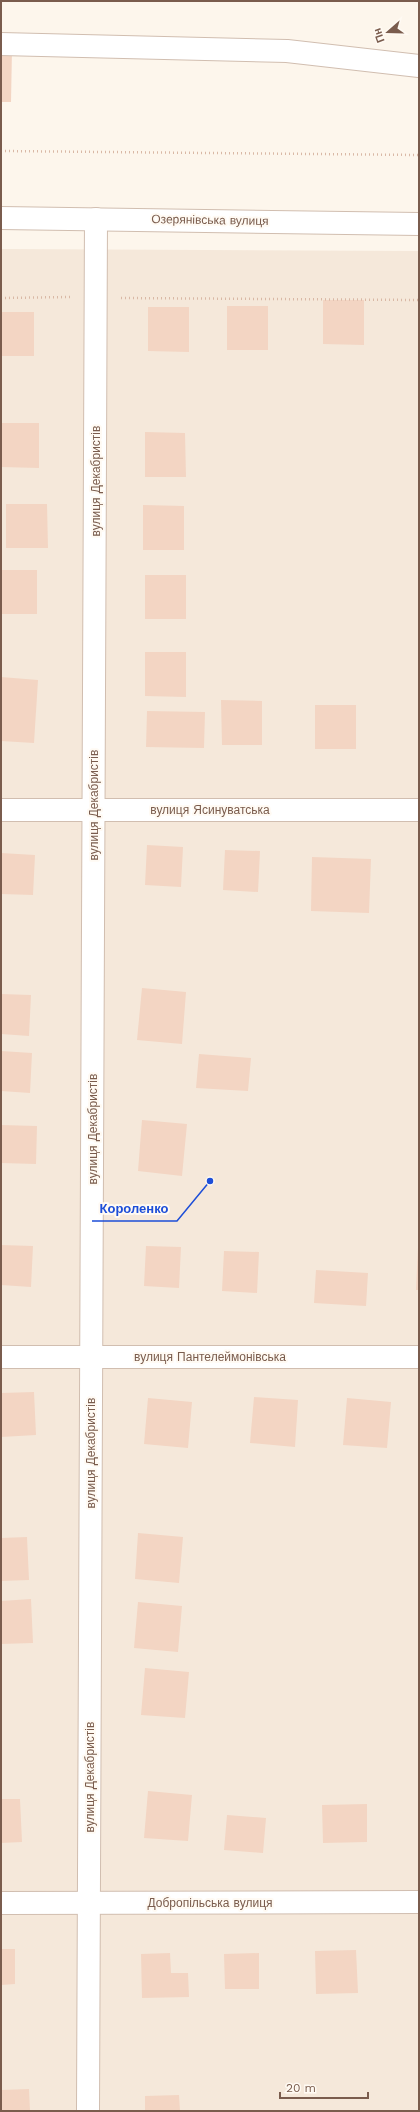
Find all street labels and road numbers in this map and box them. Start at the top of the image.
street label: Озерянівська вулиця [151,212,269,228]
street label: вулиця Декабристів [89,426,103,536]
street label: вулиця Декабристів [87,750,101,860]
street label: вулиця Ясинуватська [150,803,270,817]
street label: вулиця Декабристів [86,1074,100,1184]
street label: вулиця Пантелеймонівська [134,1350,286,1364]
street label: вулиця Декабристів [84,1398,98,1508]
street label: вулиця Декабристів [83,1722,97,1832]
street label: Добропільська вулиця [147,1896,273,1910]

